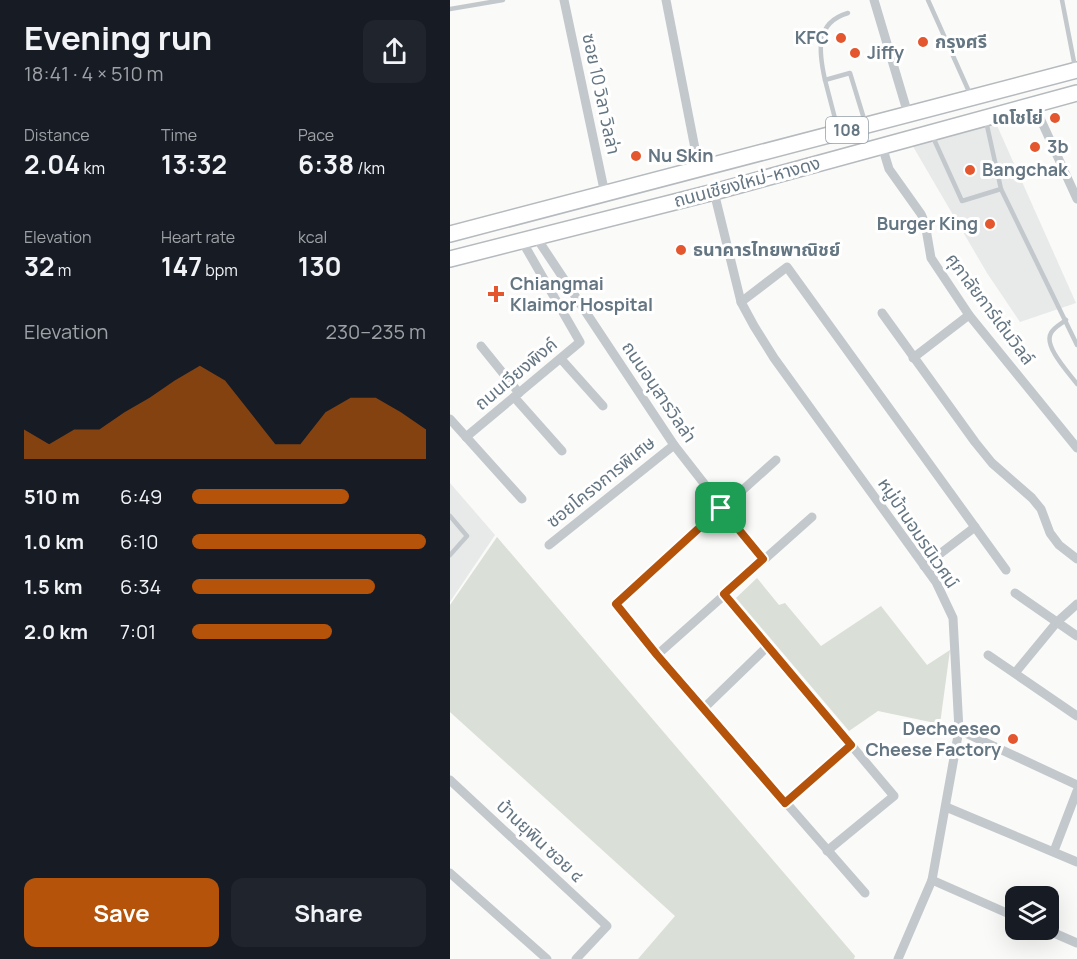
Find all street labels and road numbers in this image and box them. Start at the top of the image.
street label: ซอย 10 วิลา วิลล่า [577,31,627,156]
road number: 108 [826,117,868,143]
street label: ถนนเชียงใหม่-หางดง [671,150,823,212]
street label: ศุภาลัยการ์เด้นวิลล์ [941,248,1041,369]
street label: ถนนเวียงพิงค์ [469,332,562,415]
street label: ถนนอนุสารวิลล่า [617,336,703,447]
street label: ซอยโครงการพิเศษ [541,430,660,532]
street label: หมู่บ้านอมรนิเวศน์ [872,473,965,593]
street label: บ้านยุพิน ซอย ๔ [492,794,590,887]

